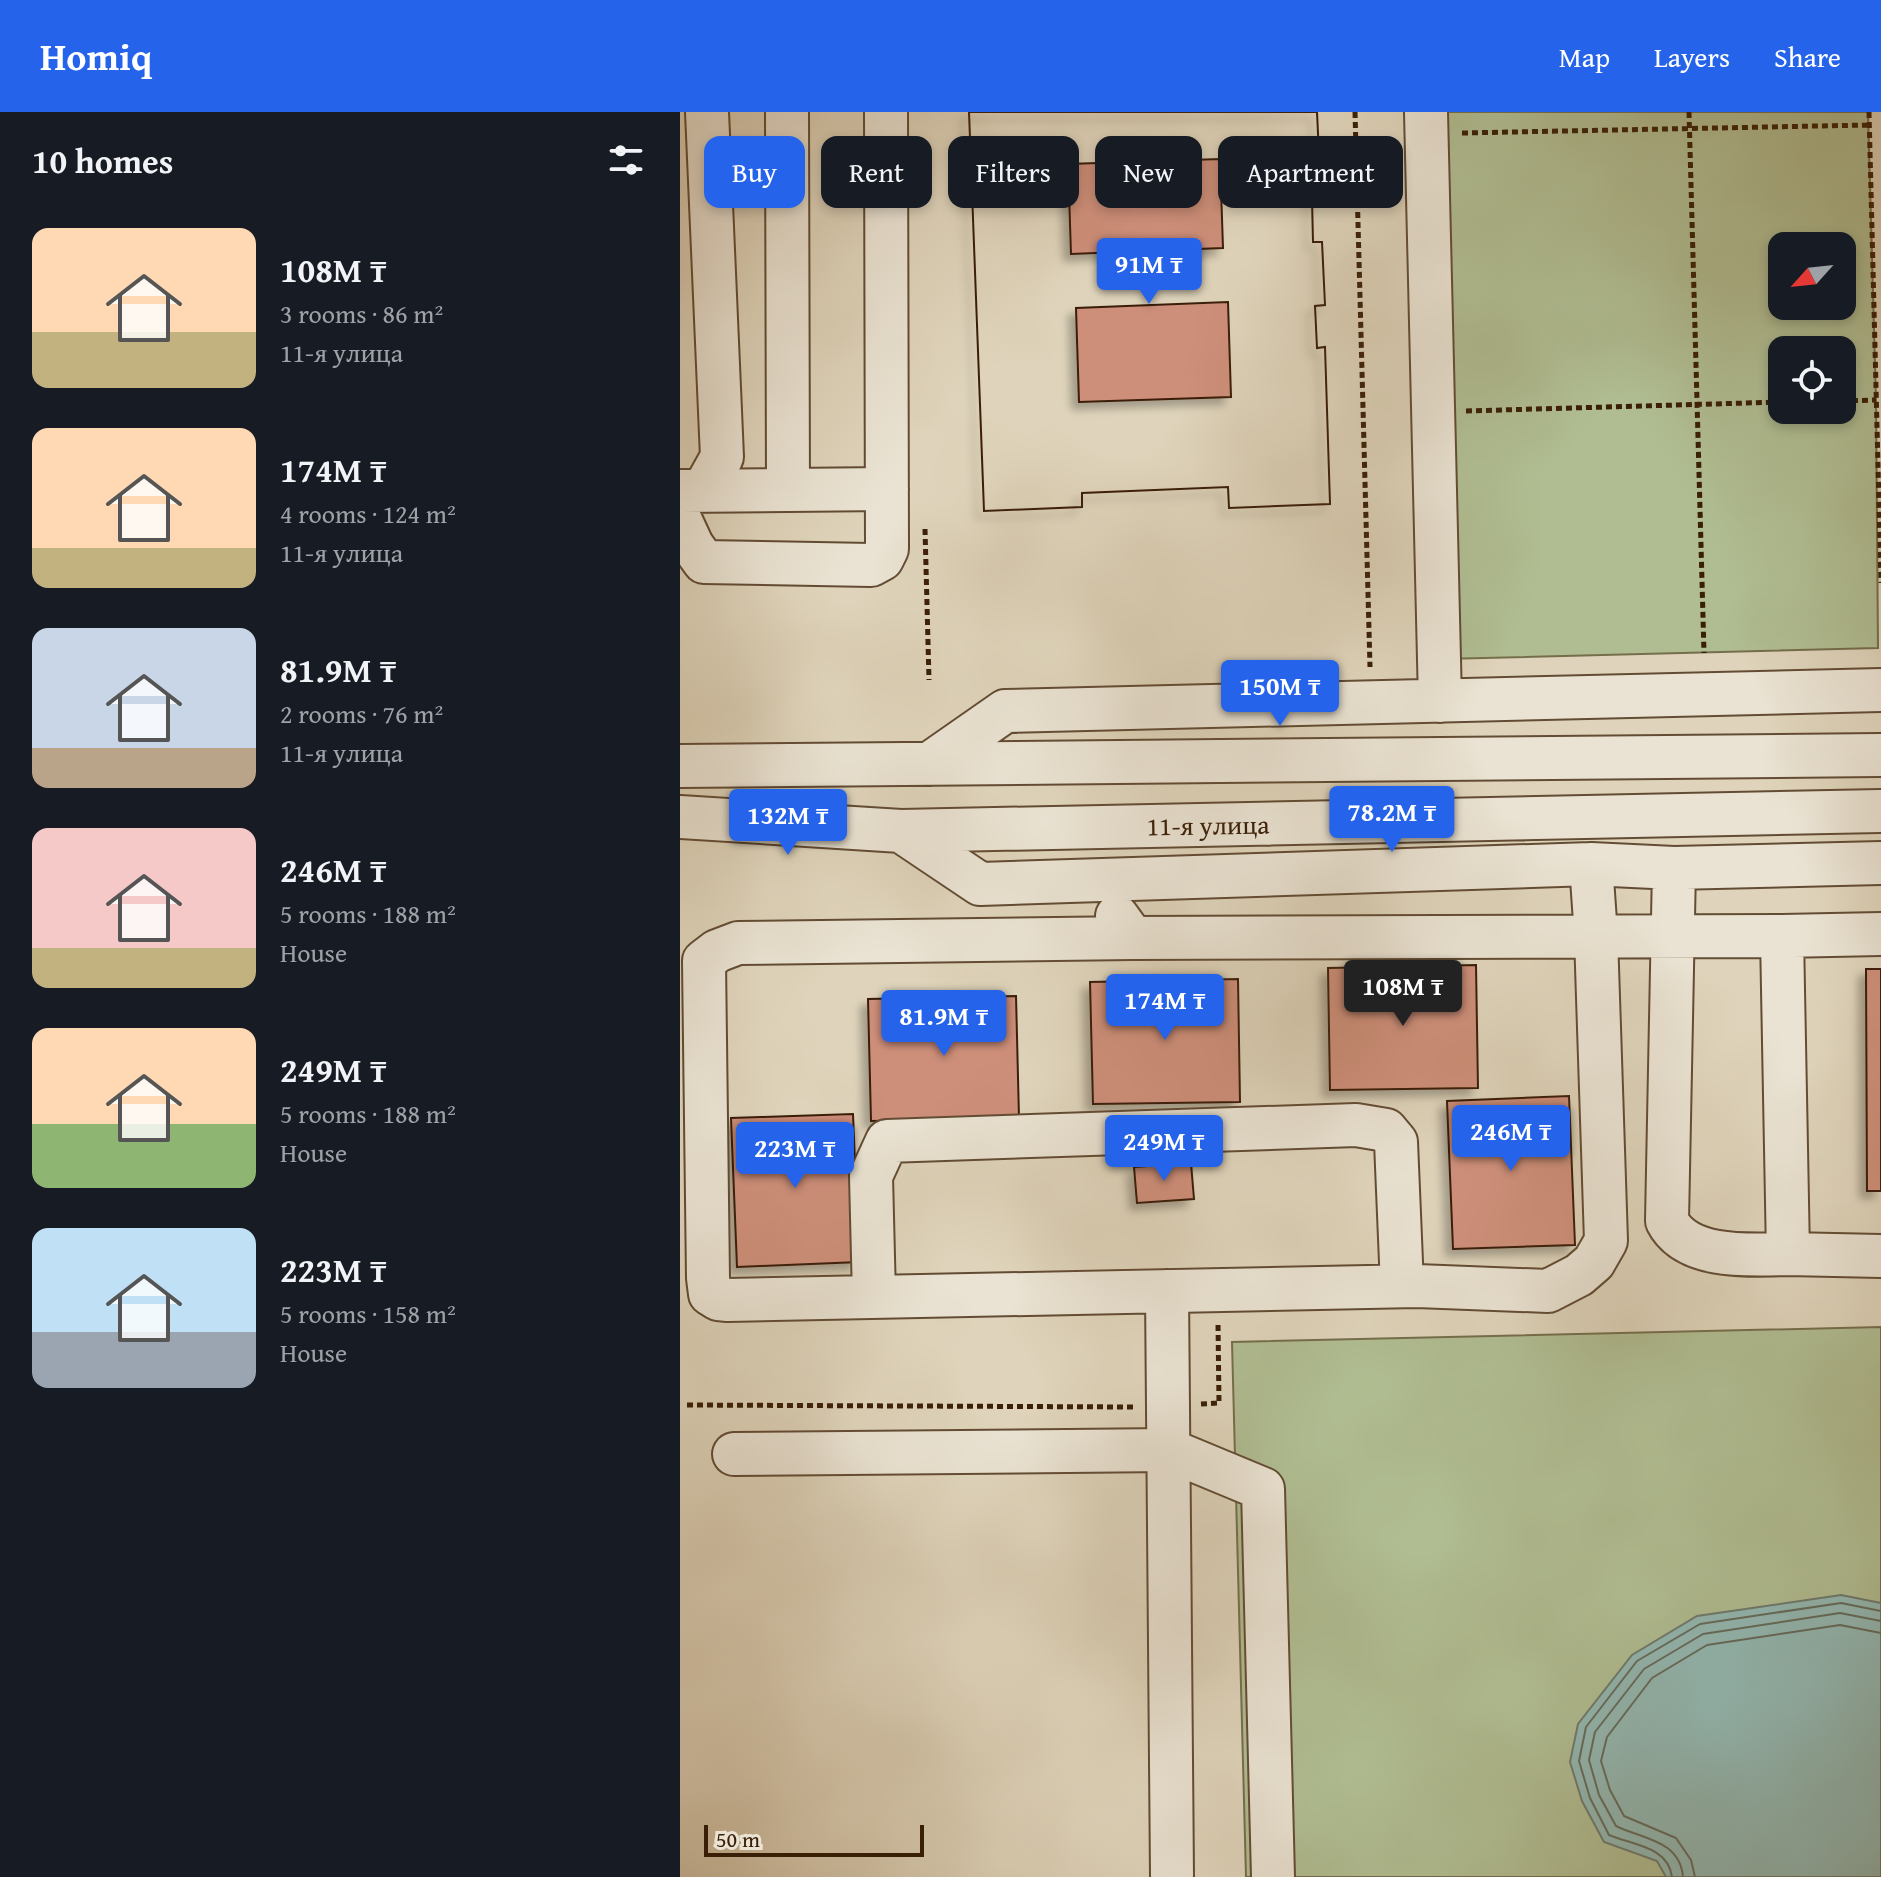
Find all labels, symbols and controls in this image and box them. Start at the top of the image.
text: Homiq [40,28,152,84]
text: Map [1559,36,1610,77]
text: Layers [1654,36,1730,77]
text: Share [1774,36,1841,77]
text: 10 homes [32,136,173,185]
chip: Buy [704,136,805,208]
chip: Rent [821,136,932,208]
chip: Filters [948,136,1079,208]
chip: New [1095,136,1202,208]
chip: Apartment [1218,136,1403,208]
icon: filters [604,138,648,182]
north arrow [1768,232,1856,320]
map controls [1768,232,1856,424]
pin: 91M ₸ [1093,238,1205,306]
text: 91M ₸ [1115,244,1183,283]
text: 108M ₸ [280,245,387,294]
icon: home [96,260,192,356]
text: 3 rooms · 86 m² [280,294,443,333]
text: 11-я улица [280,333,403,372]
button: locate [1768,336,1856,424]
text: 174M ₸ [280,445,387,494]
icon: home [96,460,192,556]
text: 4 rooms · 124 m² [280,494,456,533]
text: 11-я улица [280,533,403,572]
text: 81.9M ₸ [280,645,397,694]
icon: home [96,660,192,756]
pin: 150M ₸ [1215,660,1345,728]
text: 150M ₸ [1239,666,1321,705]
text: 2 rooms · 76 m² [280,694,443,733]
text: 11-я улица [280,733,403,772]
pin: 78.2M ₸ [1318,786,1466,854]
pin: 132M ₸ [723,789,853,857]
text: 78.2M ₸ [1347,792,1437,831]
text: 132M ₸ [747,795,829,834]
street label: 11-я улица [1146,804,1270,846]
text: 246M ₸ [280,845,387,894]
icon: home [96,860,192,956]
text: 5 rooms · 188 m² [280,894,456,933]
text: House [280,933,347,972]
pin: 108M ₸ [1338,960,1468,1028]
text: 108M ₸ [1362,966,1444,1005]
pin: 174M ₸ [1100,974,1230,1042]
text: 174M ₸ [1124,980,1206,1019]
pin: 81.9M ₸ [870,990,1018,1058]
text: 81.9M ₸ [899,996,989,1035]
text: 249M ₸ [280,1045,387,1094]
icon: home [96,1060,192,1156]
text: 5 rooms · 188 m² [280,1094,456,1133]
pin: 246M ₸ [1446,1105,1576,1173]
text: 246M ₸ [1470,1111,1552,1150]
pin: 249M ₸ [1099,1115,1229,1183]
text: 249M ₸ [1123,1121,1205,1160]
pin: 223M ₸ [730,1122,860,1190]
text: 223M ₸ [754,1128,836,1167]
text: House [280,1133,347,1172]
text: 223M ₸ [280,1245,387,1294]
icon: home [96,1260,192,1356]
text: 5 rooms · 158 m² [280,1294,456,1333]
text: House [280,1333,347,1372]
scale bar [704,1821,924,1857]
text: 50 m [716,1823,760,1855]

